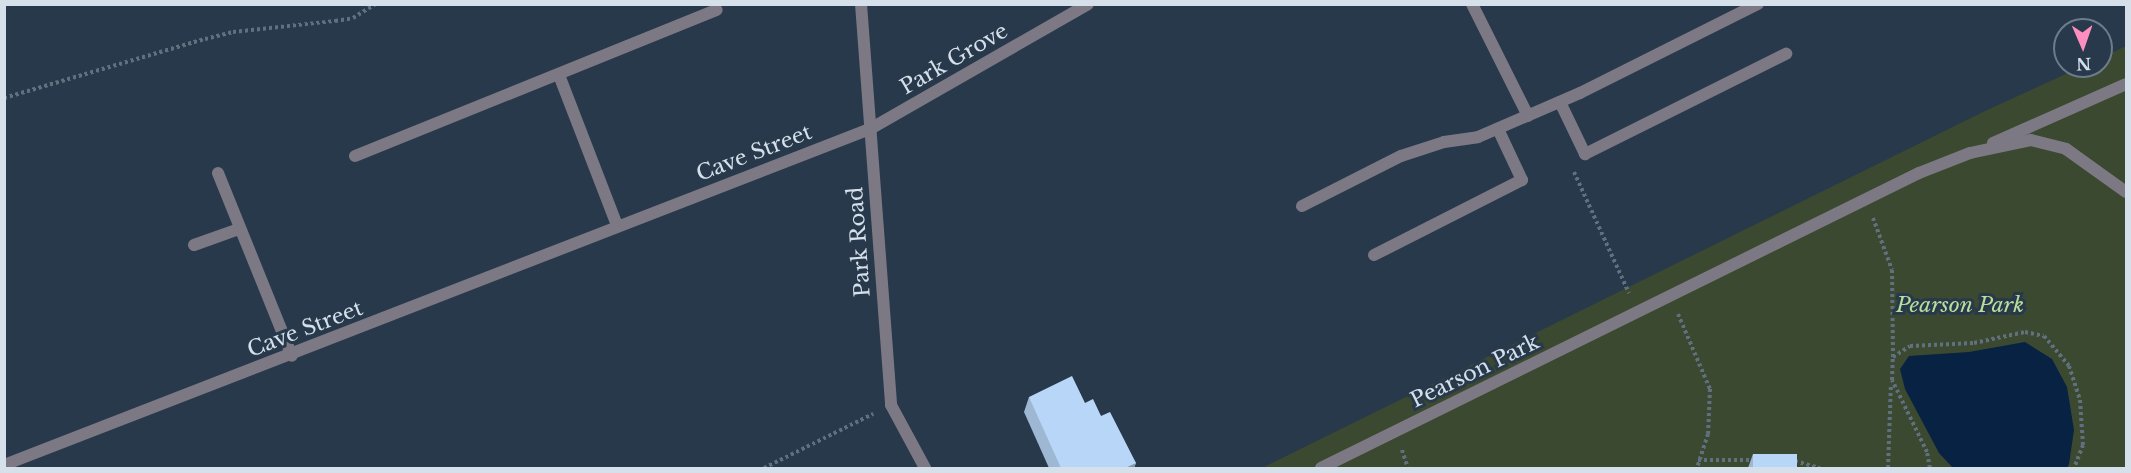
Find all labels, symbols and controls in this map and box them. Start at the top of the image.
street label: Park Grove [896,18,1012,100]
north arrow [2053,18,2113,78]
text: N [2076,54,2091,74]
street label: Cave Street [693,119,815,187]
street label: Park Road [843,186,875,298]
park label: Pearson Park [1896,292,2024,318]
street label: Cave Street [244,295,366,363]
street label: Pearson Park [1407,329,1543,413]

